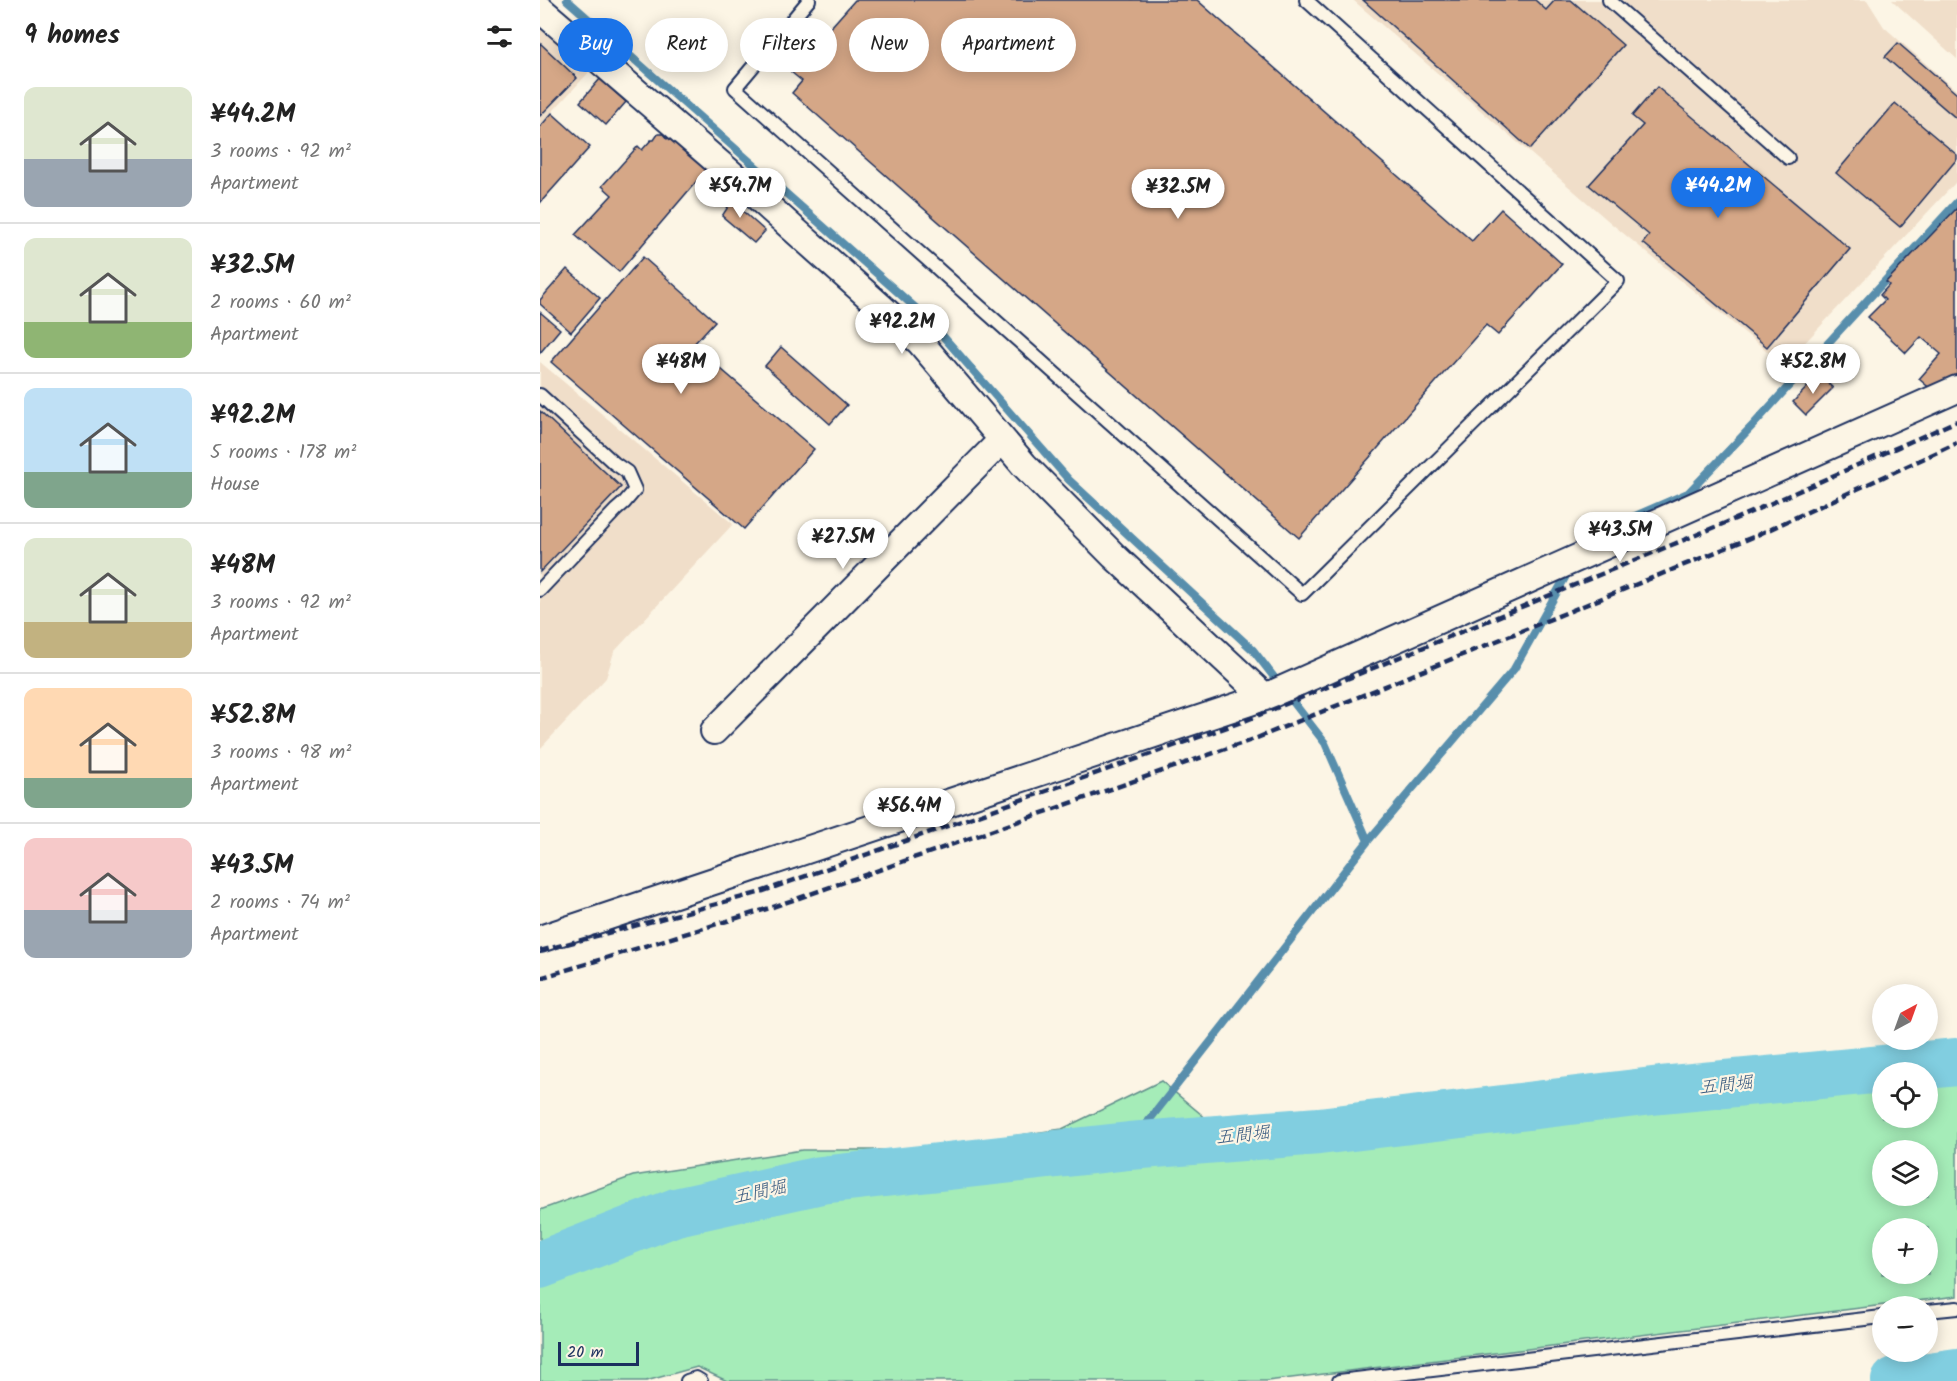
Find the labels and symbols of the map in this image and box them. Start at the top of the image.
pin: ¥54.7M [691,168,789,219]
pin: ¥44.2M [1669,168,1767,219]
pin: ¥32.5M [1129,169,1227,220]
pin: ¥92.2M [853,304,951,355]
pin: ¥48M [645,344,717,395]
pin: ¥52.8M [1764,344,1862,395]
pin: ¥43.5M [1571,512,1669,563]
pin: ¥27.5M [794,519,892,570]
pin: ¥56.4M [860,788,958,839]
north arrow [1872,984,1938,1050]
water label: 五間堀 [1698,1069,1755,1103]
water label: 五間堀 [1215,1119,1272,1153]
water label: 五間堀 [731,1173,790,1213]
scale bar [558,1339,639,1366]

